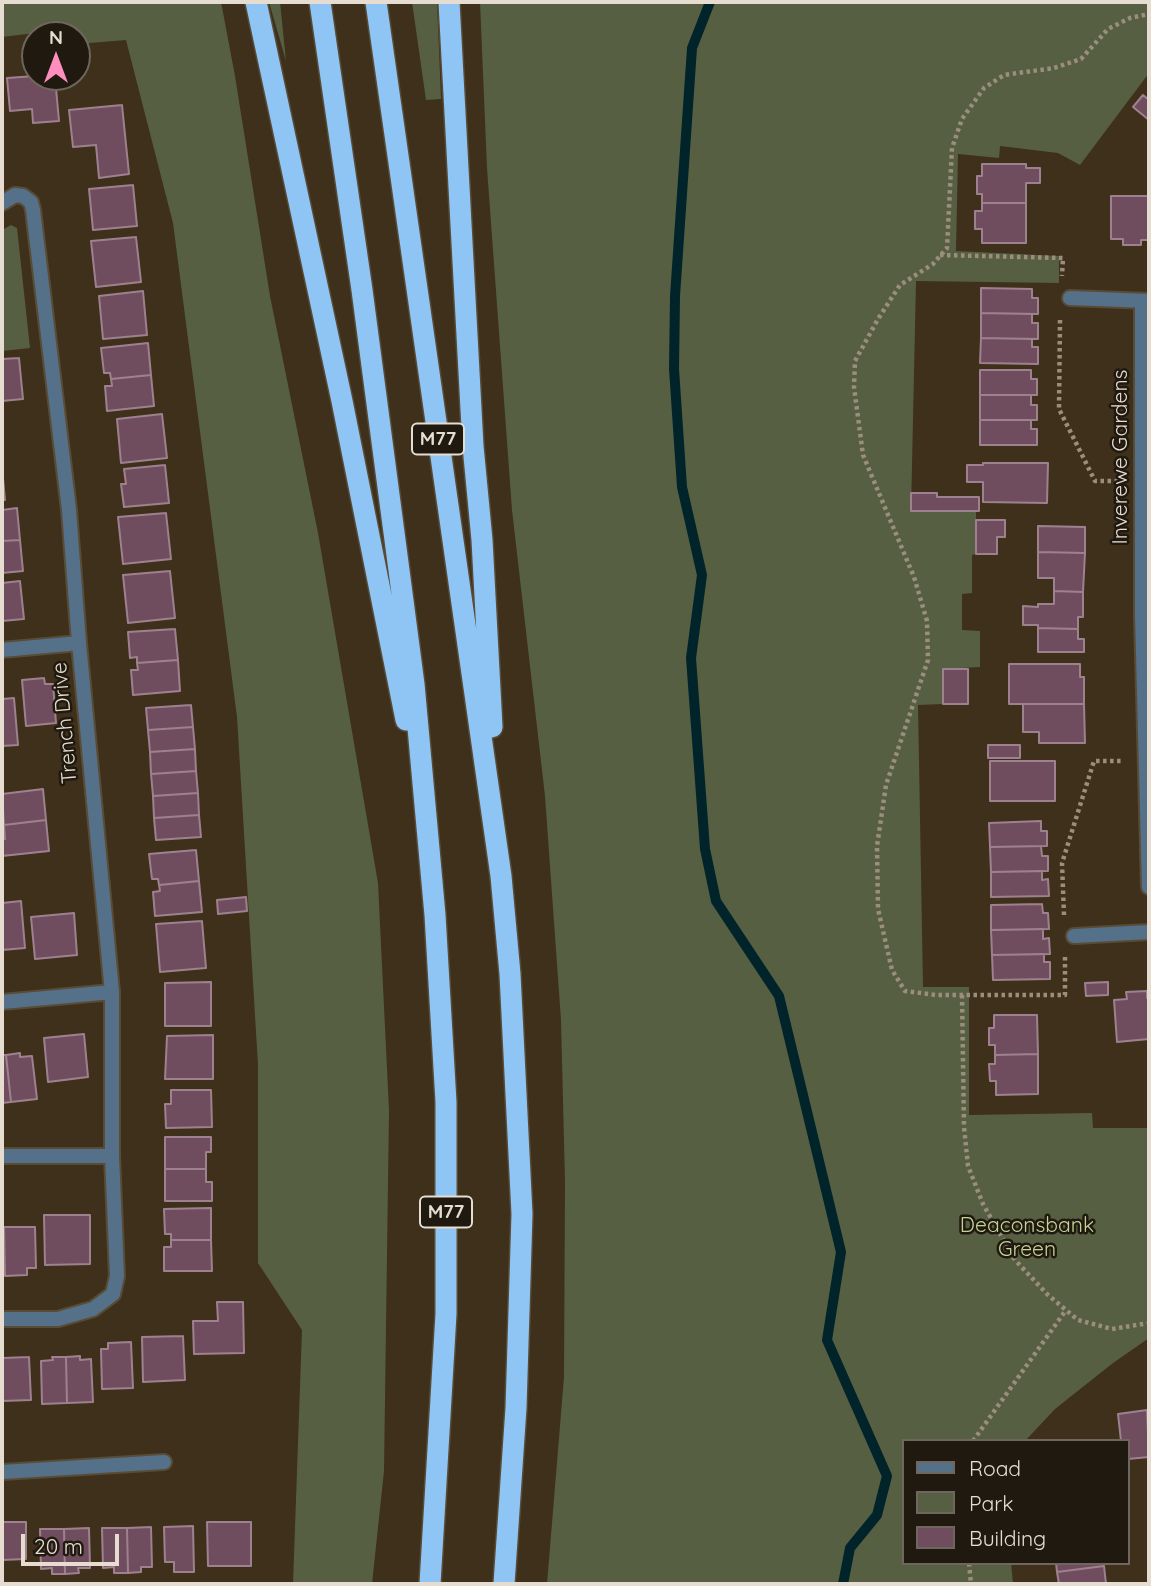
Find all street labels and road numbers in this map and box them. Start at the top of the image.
street label: Inverewe Gardens [1108,370,1134,544]
road number: M77 [412,424,464,454]
street label: Trench Drive [47,661,83,785]
road number: M77 [420,1196,472,1228]

